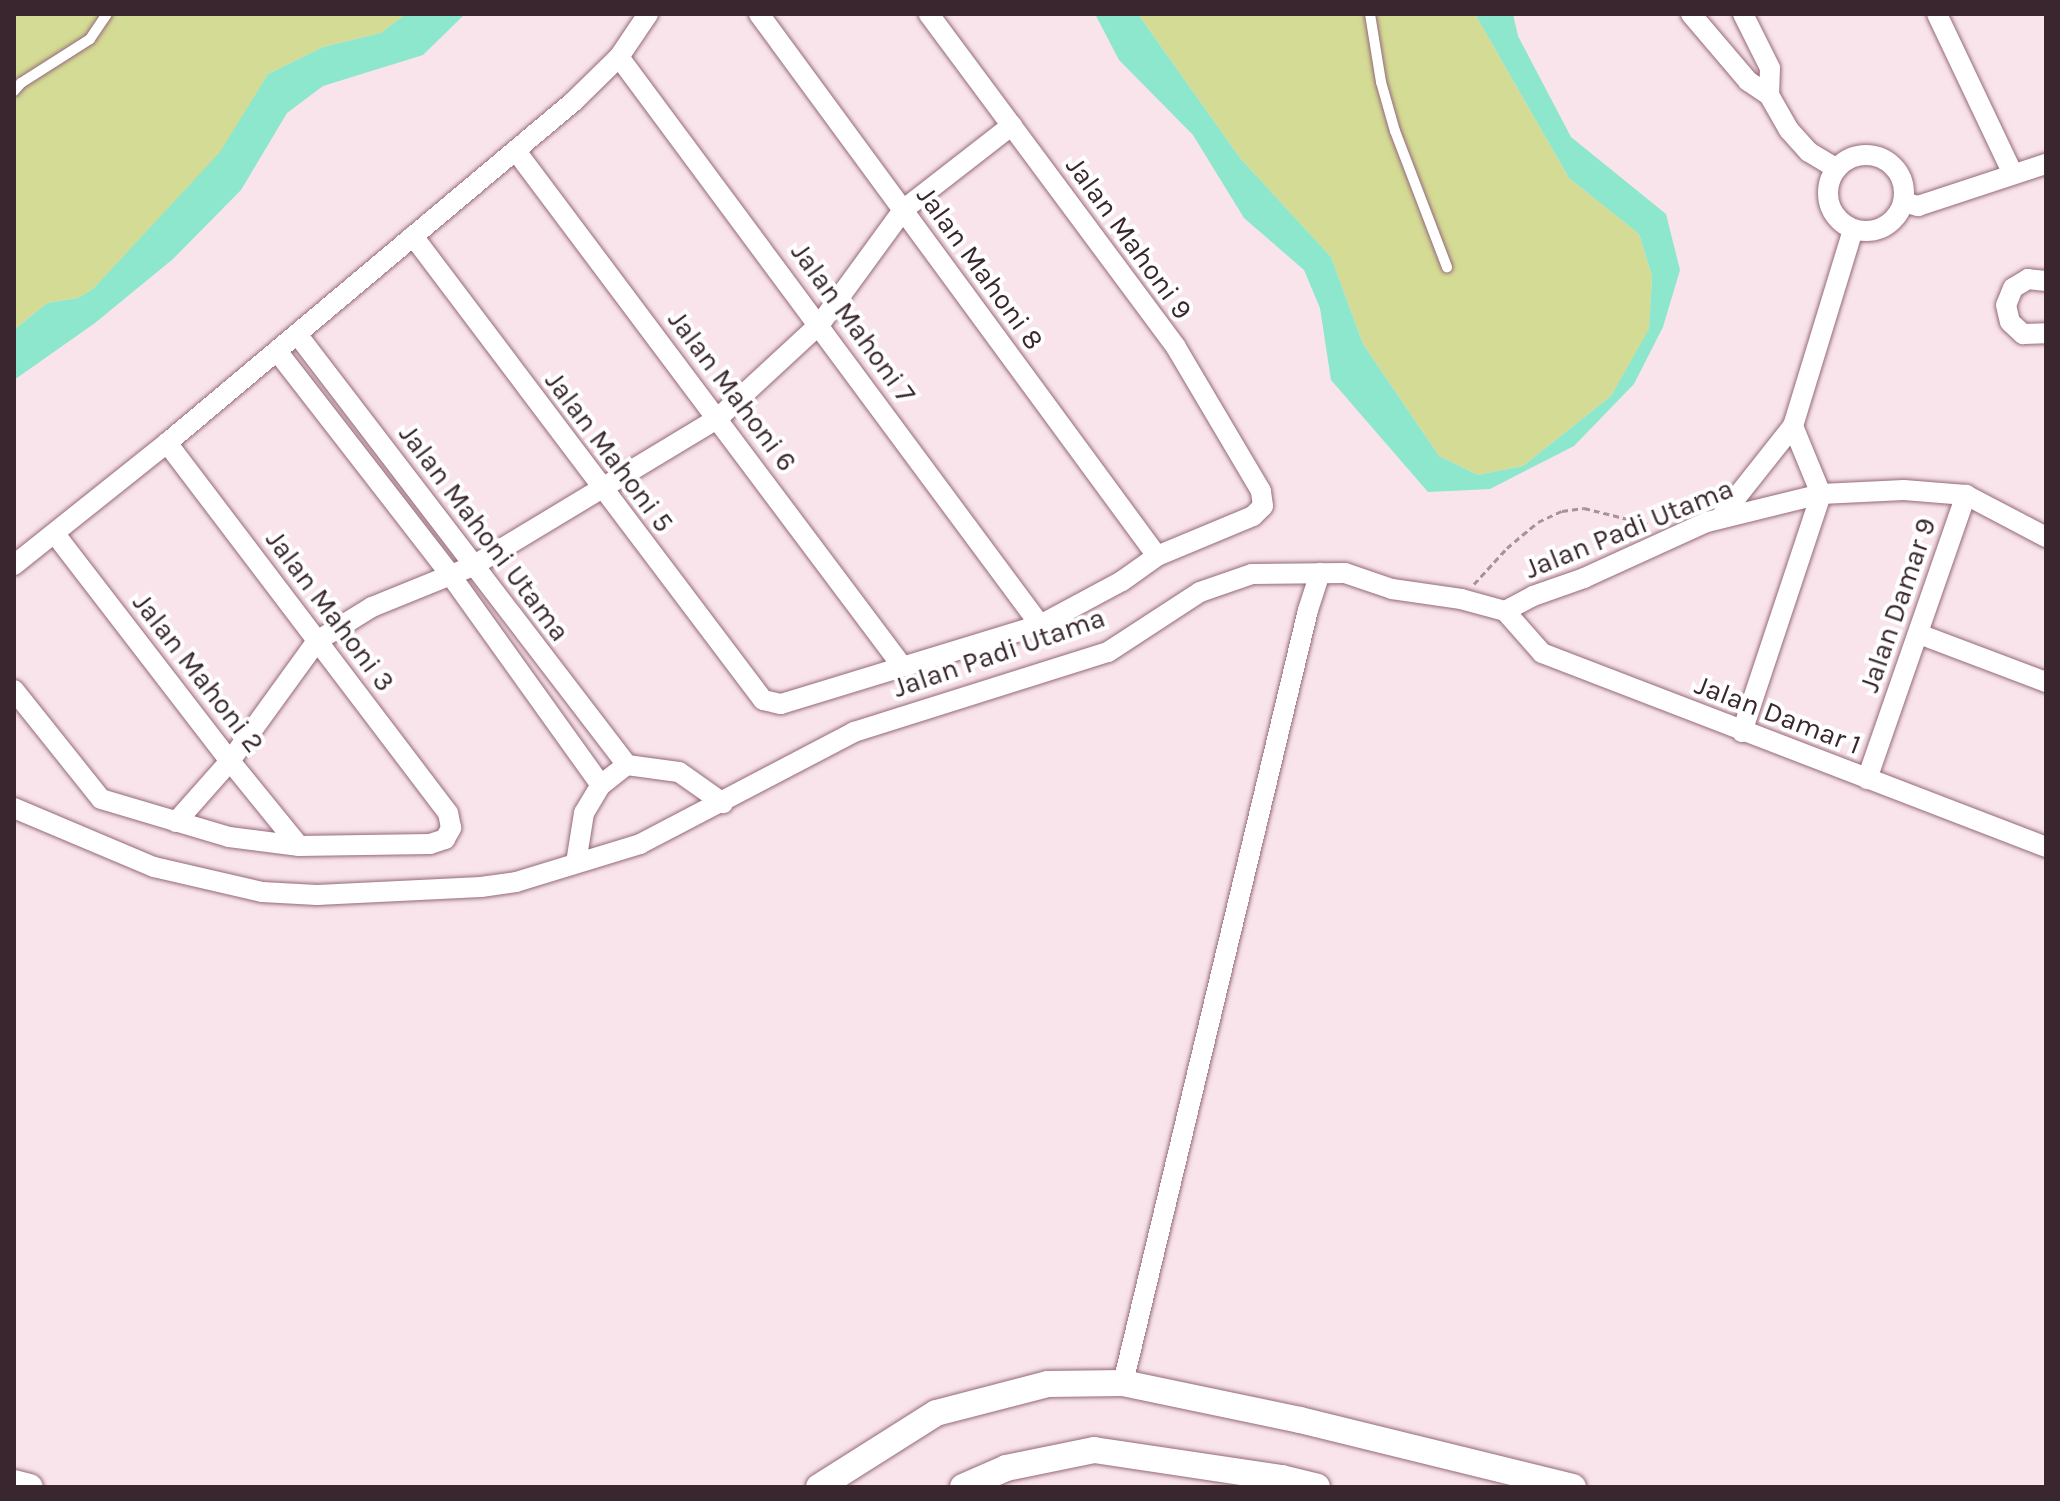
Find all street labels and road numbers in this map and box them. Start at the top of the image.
street label: Jalan Mahoni 9 [1059,150,1199,326]
street label: Jalan Mahoni 8 [909,180,1051,356]
street label: Jalan Mahoni 7 [784,236,922,410]
street label: Jalan Mahoni 6 [661,304,803,478]
street label: Jalan Mahoni 5 [538,365,680,539]
street label: Jalan Mahoni Utama [392,418,576,648]
street label: Jalan Padi Utama [1520,472,1738,586]
street label: Jalan Damar 9 [1852,513,1944,697]
street label: Jalan Mahoni 3 [258,524,402,698]
street label: Jalan Mahoni 2 [125,587,271,759]
street label: Jalan Padi Utama [889,601,1109,705]
street label: Jalan Damar 1 [1690,668,1866,762]

